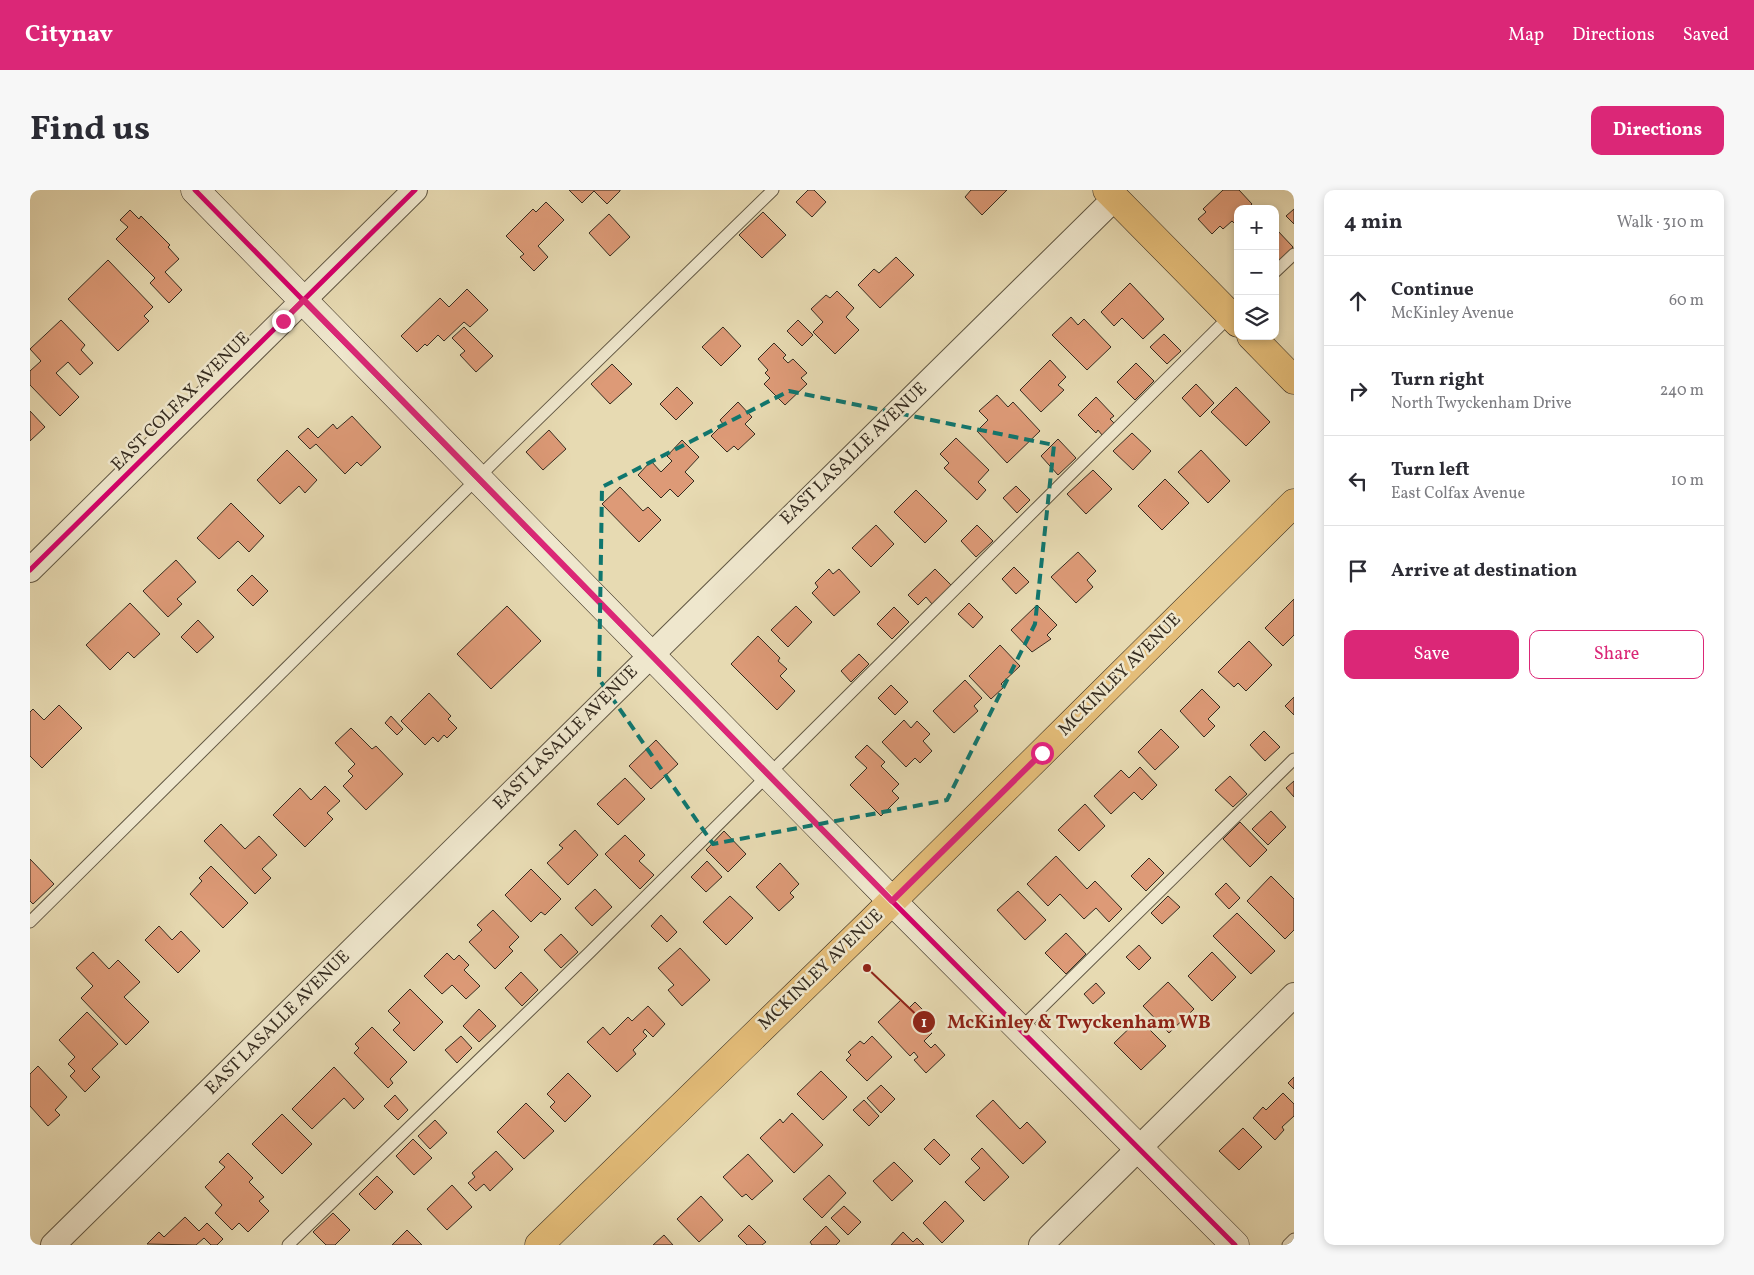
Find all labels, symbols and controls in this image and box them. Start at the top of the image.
text: Citynav [25,18,113,52]
text: Map [1508,23,1544,48]
text: Directions [1572,23,1655,48]
text: Saved [1683,23,1729,48]
text: Find us [30,106,150,154]
button: Directions [1591,106,1724,155]
map controls [1234,205,1279,340]
button: + [1234,205,1279,250]
text: 4 min [1344,208,1403,237]
text: Walk · 310 m [1617,212,1704,234]
button: − [1234,250,1279,295]
text: Continue [1391,277,1474,303]
icon: ahead [1344,287,1372,315]
text: 60 m [1669,290,1704,312]
button: layers [1234,295,1279,340]
text: McKinley Avenue [1391,303,1514,325]
route end [272,310,295,333]
street label: EAST COLFAX AVENUE [106,327,256,477]
text: Turn right [1391,367,1484,393]
street label: EAST LASALLE AVENUE [775,377,933,531]
icon: right [1344,377,1372,405]
text: 240 m [1660,380,1704,402]
text: North Twyckenham Drive [1391,393,1572,415]
text: Turn left [1391,457,1470,483]
icon: left [1344,467,1372,495]
text: 10 m [1671,470,1704,492]
text: East Colfax Avenue [1391,483,1525,505]
icon: arrive [1344,557,1372,585]
text: Arrive at destination [1391,558,1577,584]
street label: MCKINLEY AVENUE [1053,608,1187,742]
button: Save [1344,630,1519,679]
button: Share [1529,630,1704,679]
street label: EAST LASALLE AVENUE [488,660,644,816]
route start [1031,742,1054,765]
street label: MCKINLEY AVENUE [753,904,889,1036]
street label: EAST LASALLE AVENUE [200,945,356,1101]
callout: McKinley & Twyckenham WB [912,1005,1221,1039]
text: McKinley & Twyckenham WB [947,1010,1211,1036]
text: 1 [921,1013,927,1034]

